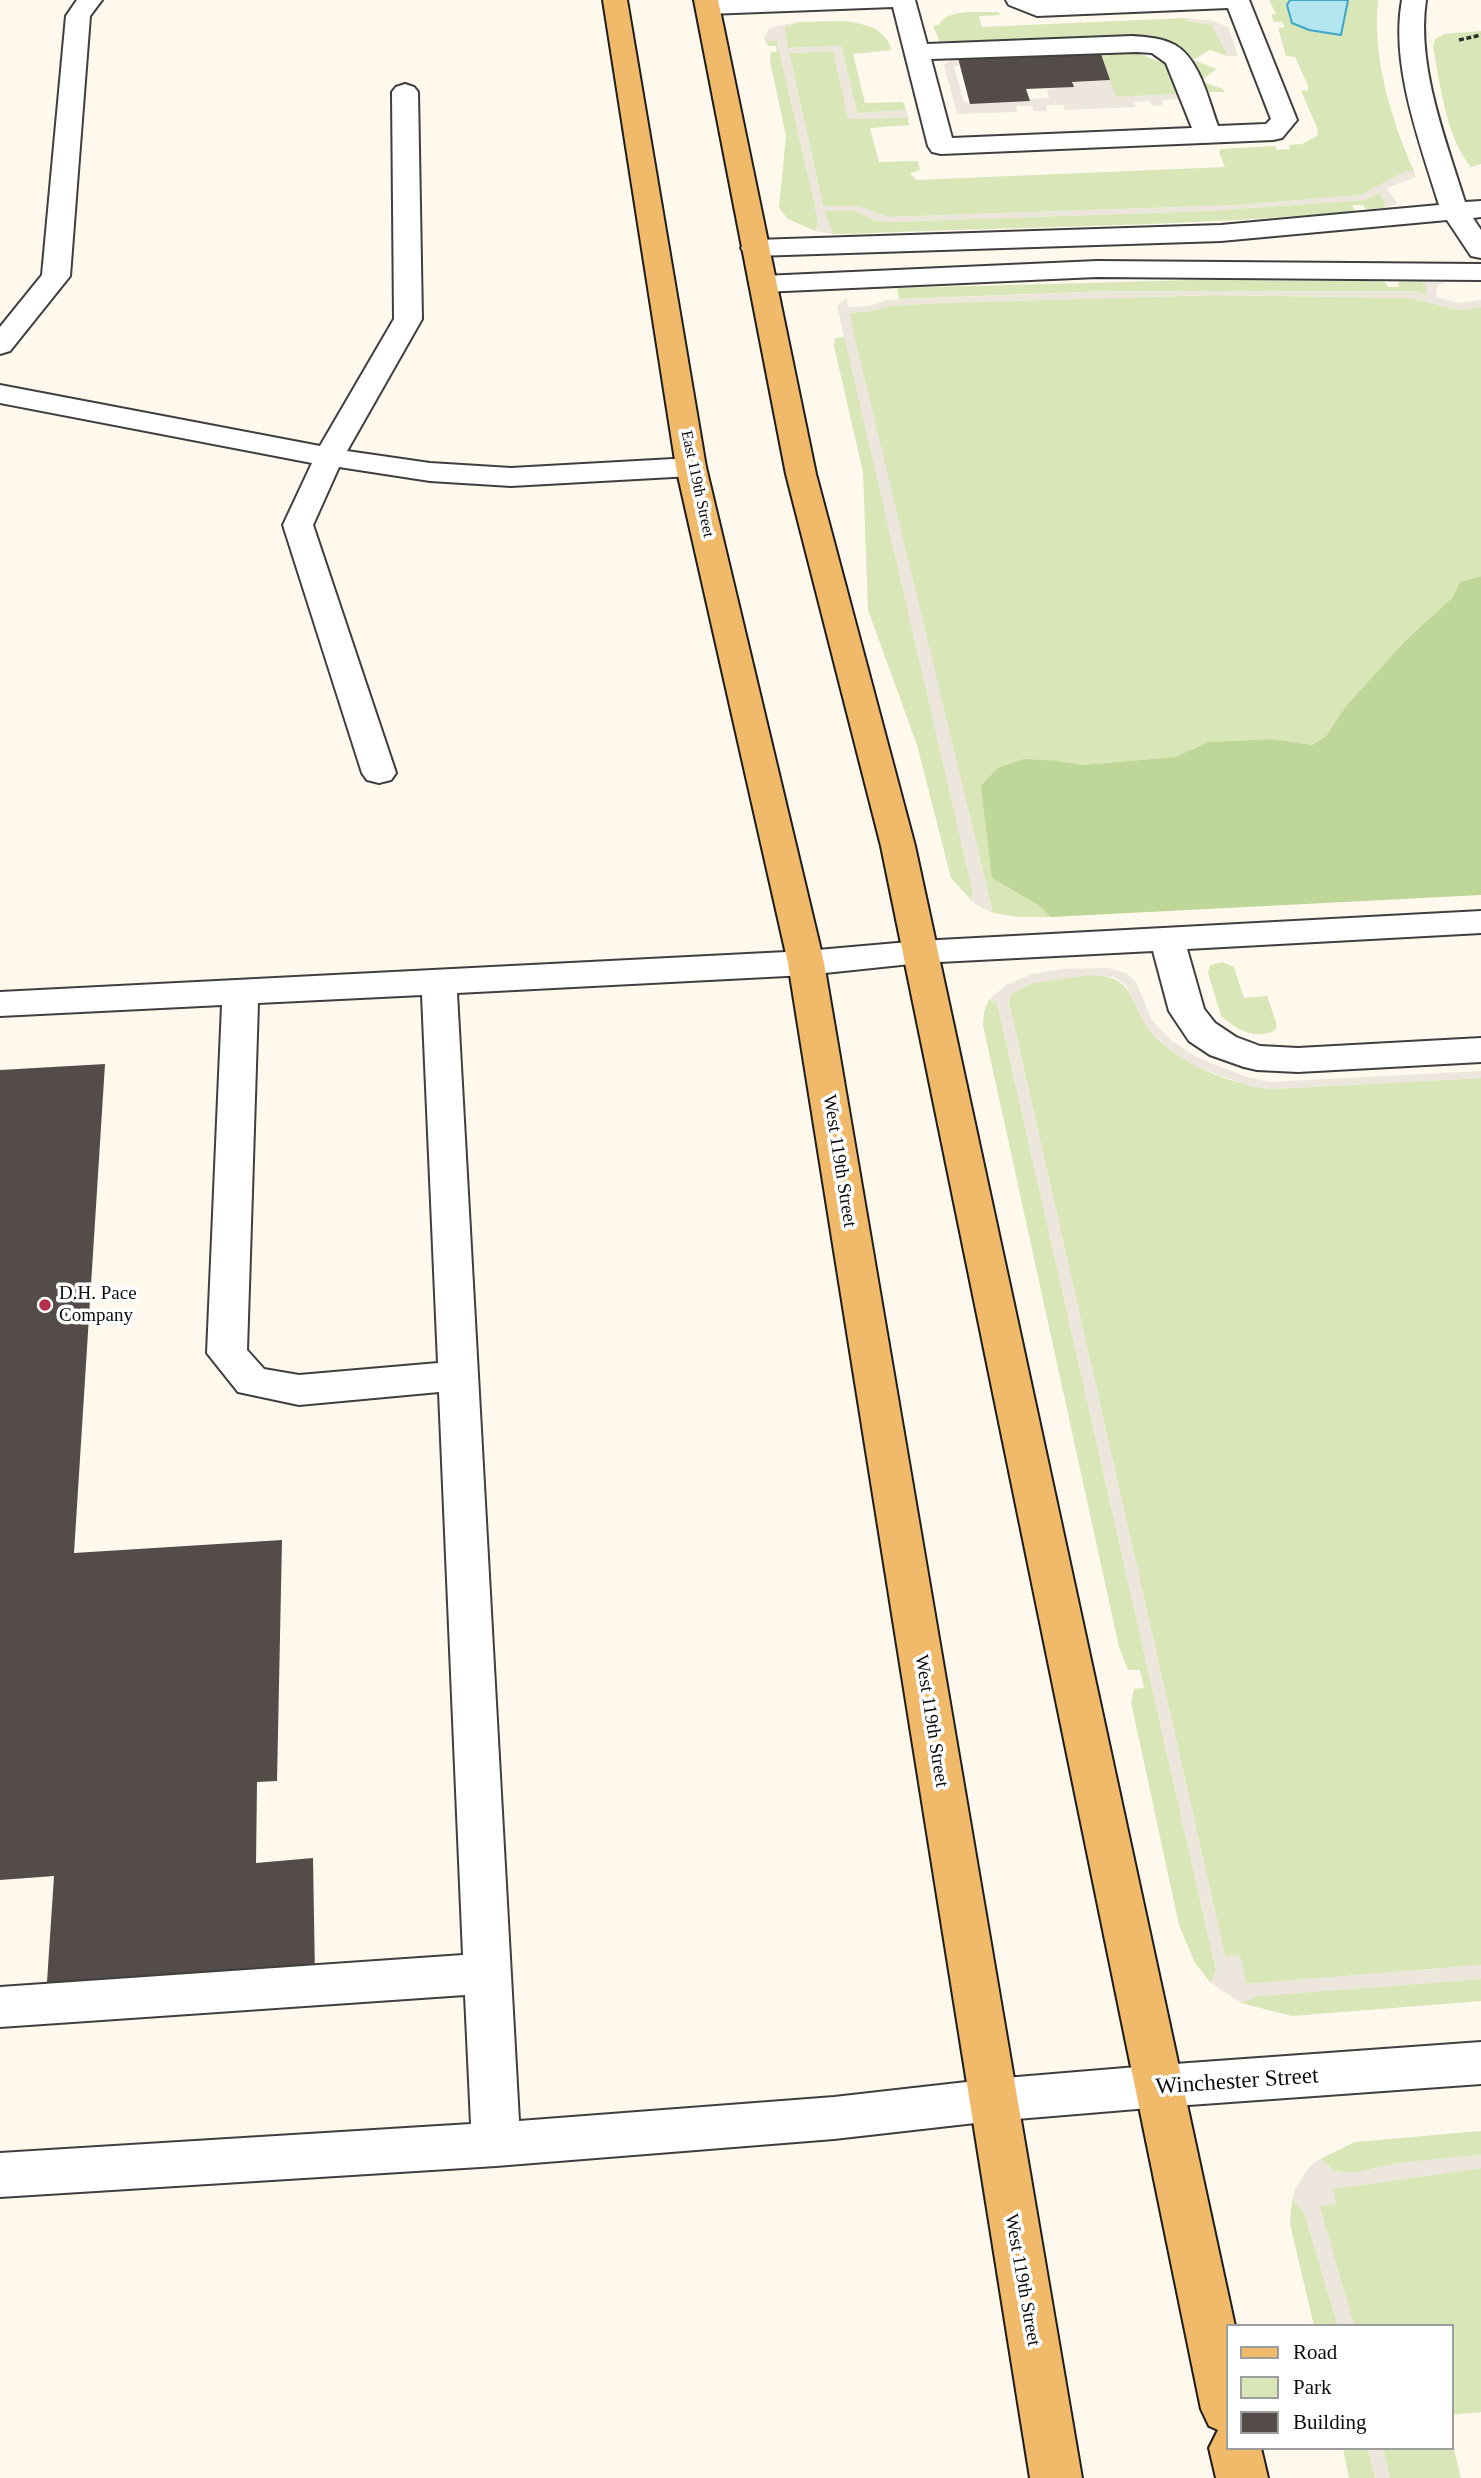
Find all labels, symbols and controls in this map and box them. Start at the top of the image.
street label: East 119th Street [676,429,718,539]
street label: West 119th Street [817,1093,861,1229]
place label: D.H. Pace Company [59,1283,137,1327]
marker: D.H. Pace Company [37,1297,53,1313]
street label: West 119th Street [909,1653,953,1789]
street label: Winchester Street [1155,2063,1319,2101]
street label: West 119th Street [999,2212,1045,2348]
legend [1226,2324,1453,2450]
text: Road [1293,2340,1337,2364]
text: Park [1293,2375,1332,2399]
text: Building [1293,2410,1367,2434]

